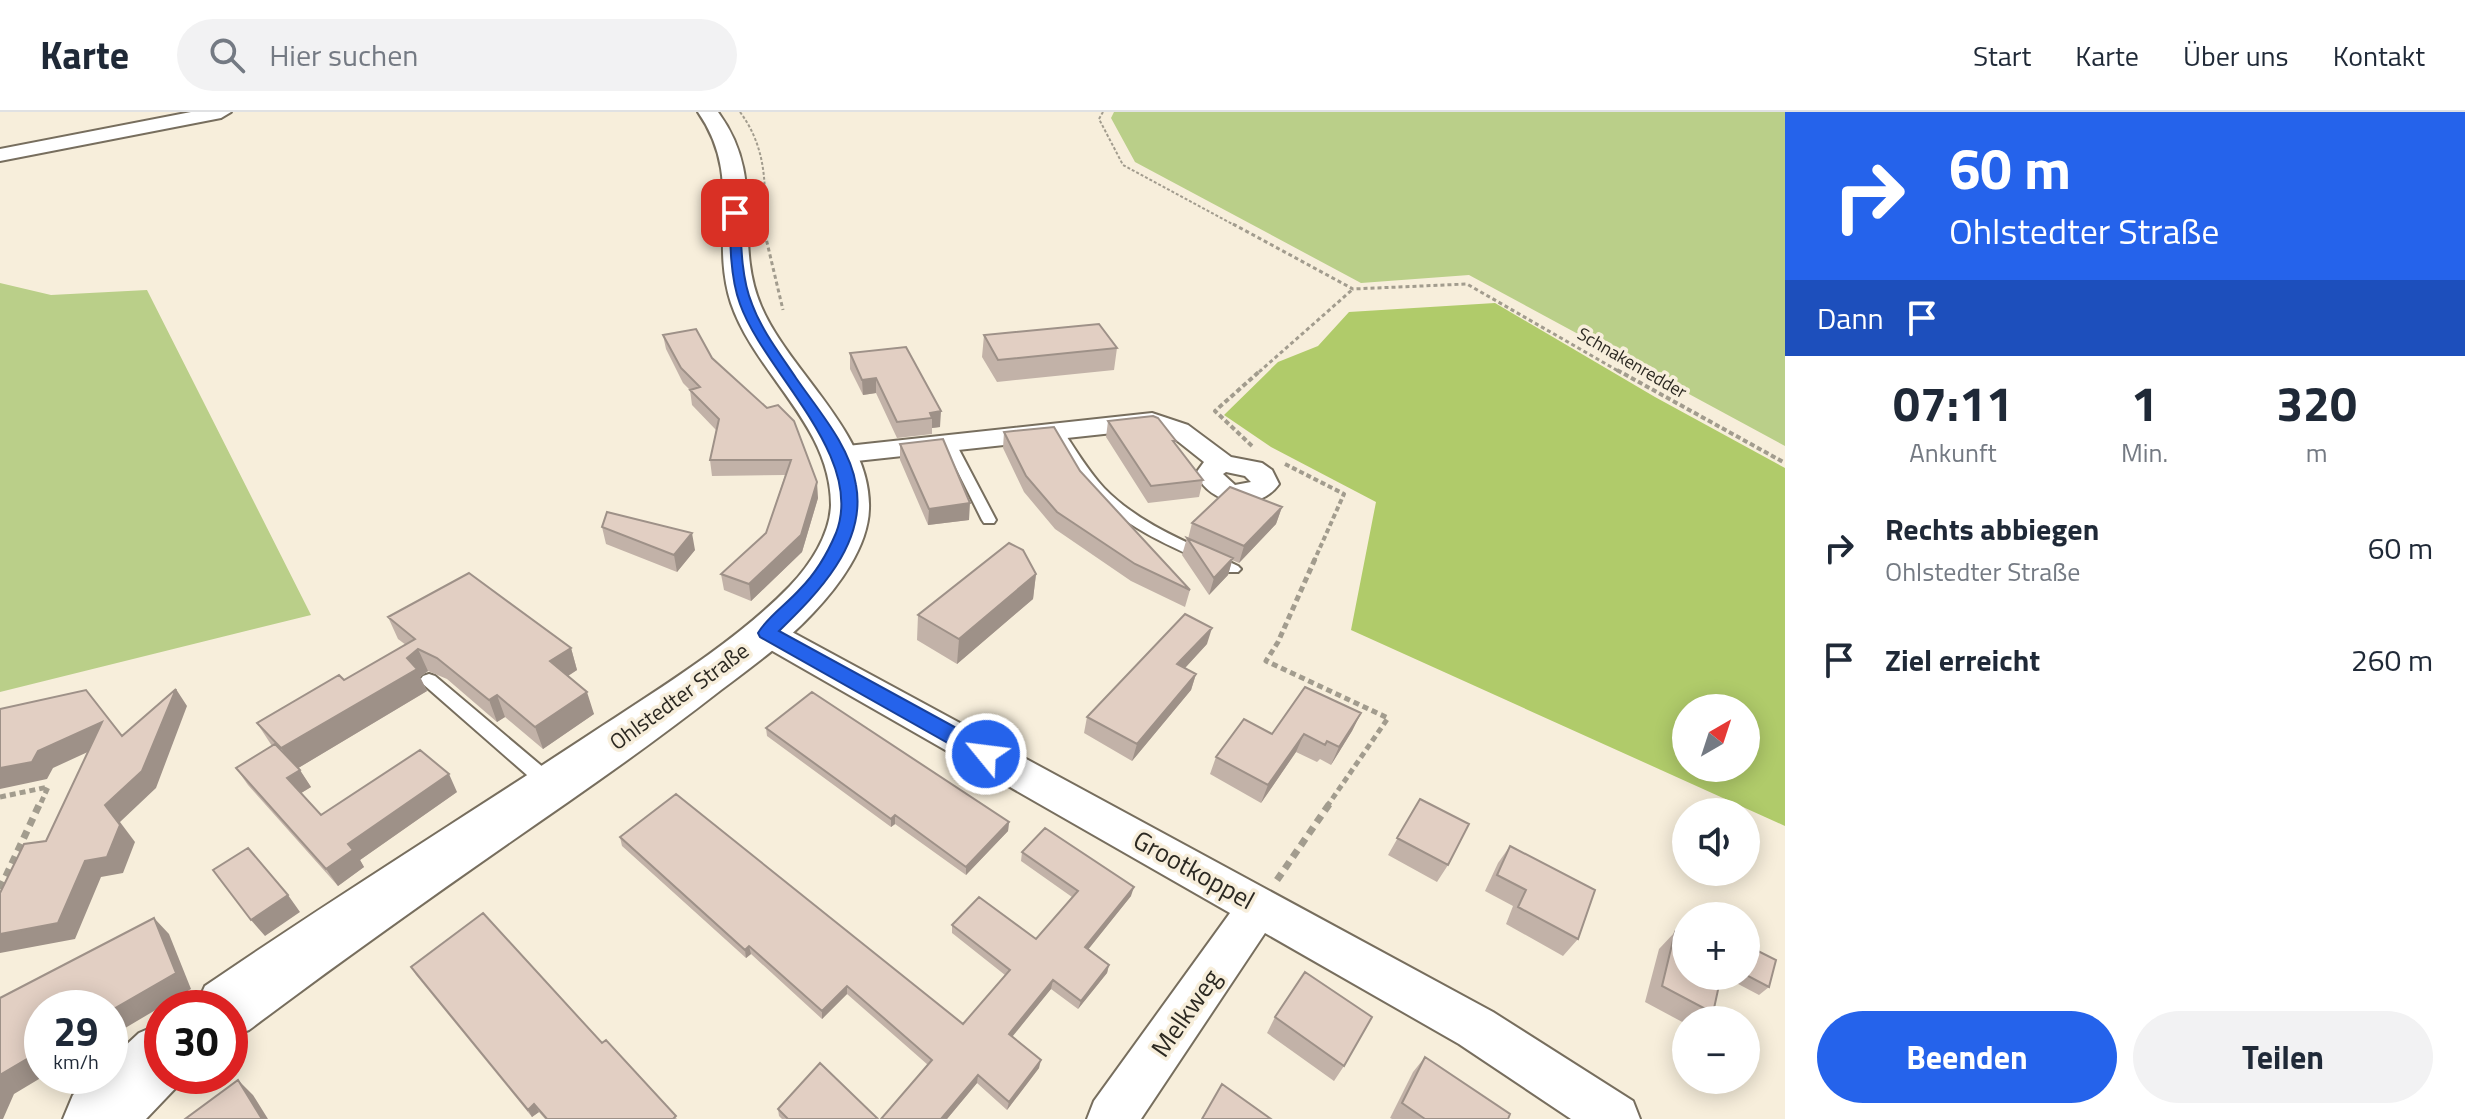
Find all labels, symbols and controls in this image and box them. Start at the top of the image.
search box [177,19,737,91]
text: Karte [40,26,129,84]
text: Hier suchen [269,32,418,78]
icon: search [205,33,249,77]
text: Start [1973,34,2031,77]
text: Karte [2075,34,2139,77]
text: Über uns [2183,34,2289,77]
text: Kontakt [2333,34,2425,77]
text: 60 m [1949,126,2071,211]
icon: right [1817,144,1921,248]
pin [701,179,769,247]
icon: arrive [713,191,757,235]
text: Ohlstedter Straße [1949,203,2219,258]
text: Dann [1817,295,1884,341]
icon: arrive [1900,296,1944,340]
street label: Schnakenredder [1572,320,1692,405]
text: 07:11 [1893,367,2013,440]
text: 1 [2131,367,2158,440]
text: 320 [2276,367,2357,440]
text: Ankunft [1909,433,1997,472]
text: Min. [2121,433,2168,472]
text: m [2306,433,2327,472]
text: Rechts abbiegen [1885,506,2099,552]
text: 60 m [2368,525,2433,571]
icon: right [1817,526,1861,570]
text: Ohlstedter Straße [1885,552,2080,591]
street label: Ohlstedter Straße [602,634,756,758]
text: Ziel erreicht [1885,637,2040,683]
text: 260 m [2351,637,2433,683]
icon: arrive [1817,638,1861,682]
north arrow [1672,694,1760,782]
map controls [1672,694,1760,1094]
position arrow [944,712,1028,796]
button: sound [1672,798,1760,886]
street label: Grootkoppel [1126,820,1262,919]
button: + [1672,902,1760,990]
street label: Melkweg [1141,961,1230,1065]
speed limit sign: 30 [144,990,248,1094]
text: 29 [54,1001,98,1062]
button: − [1672,1006,1760,1094]
button: Beenden [1817,1011,2117,1103]
button: Teilen [2133,1011,2433,1103]
text: km/h [53,1046,99,1077]

